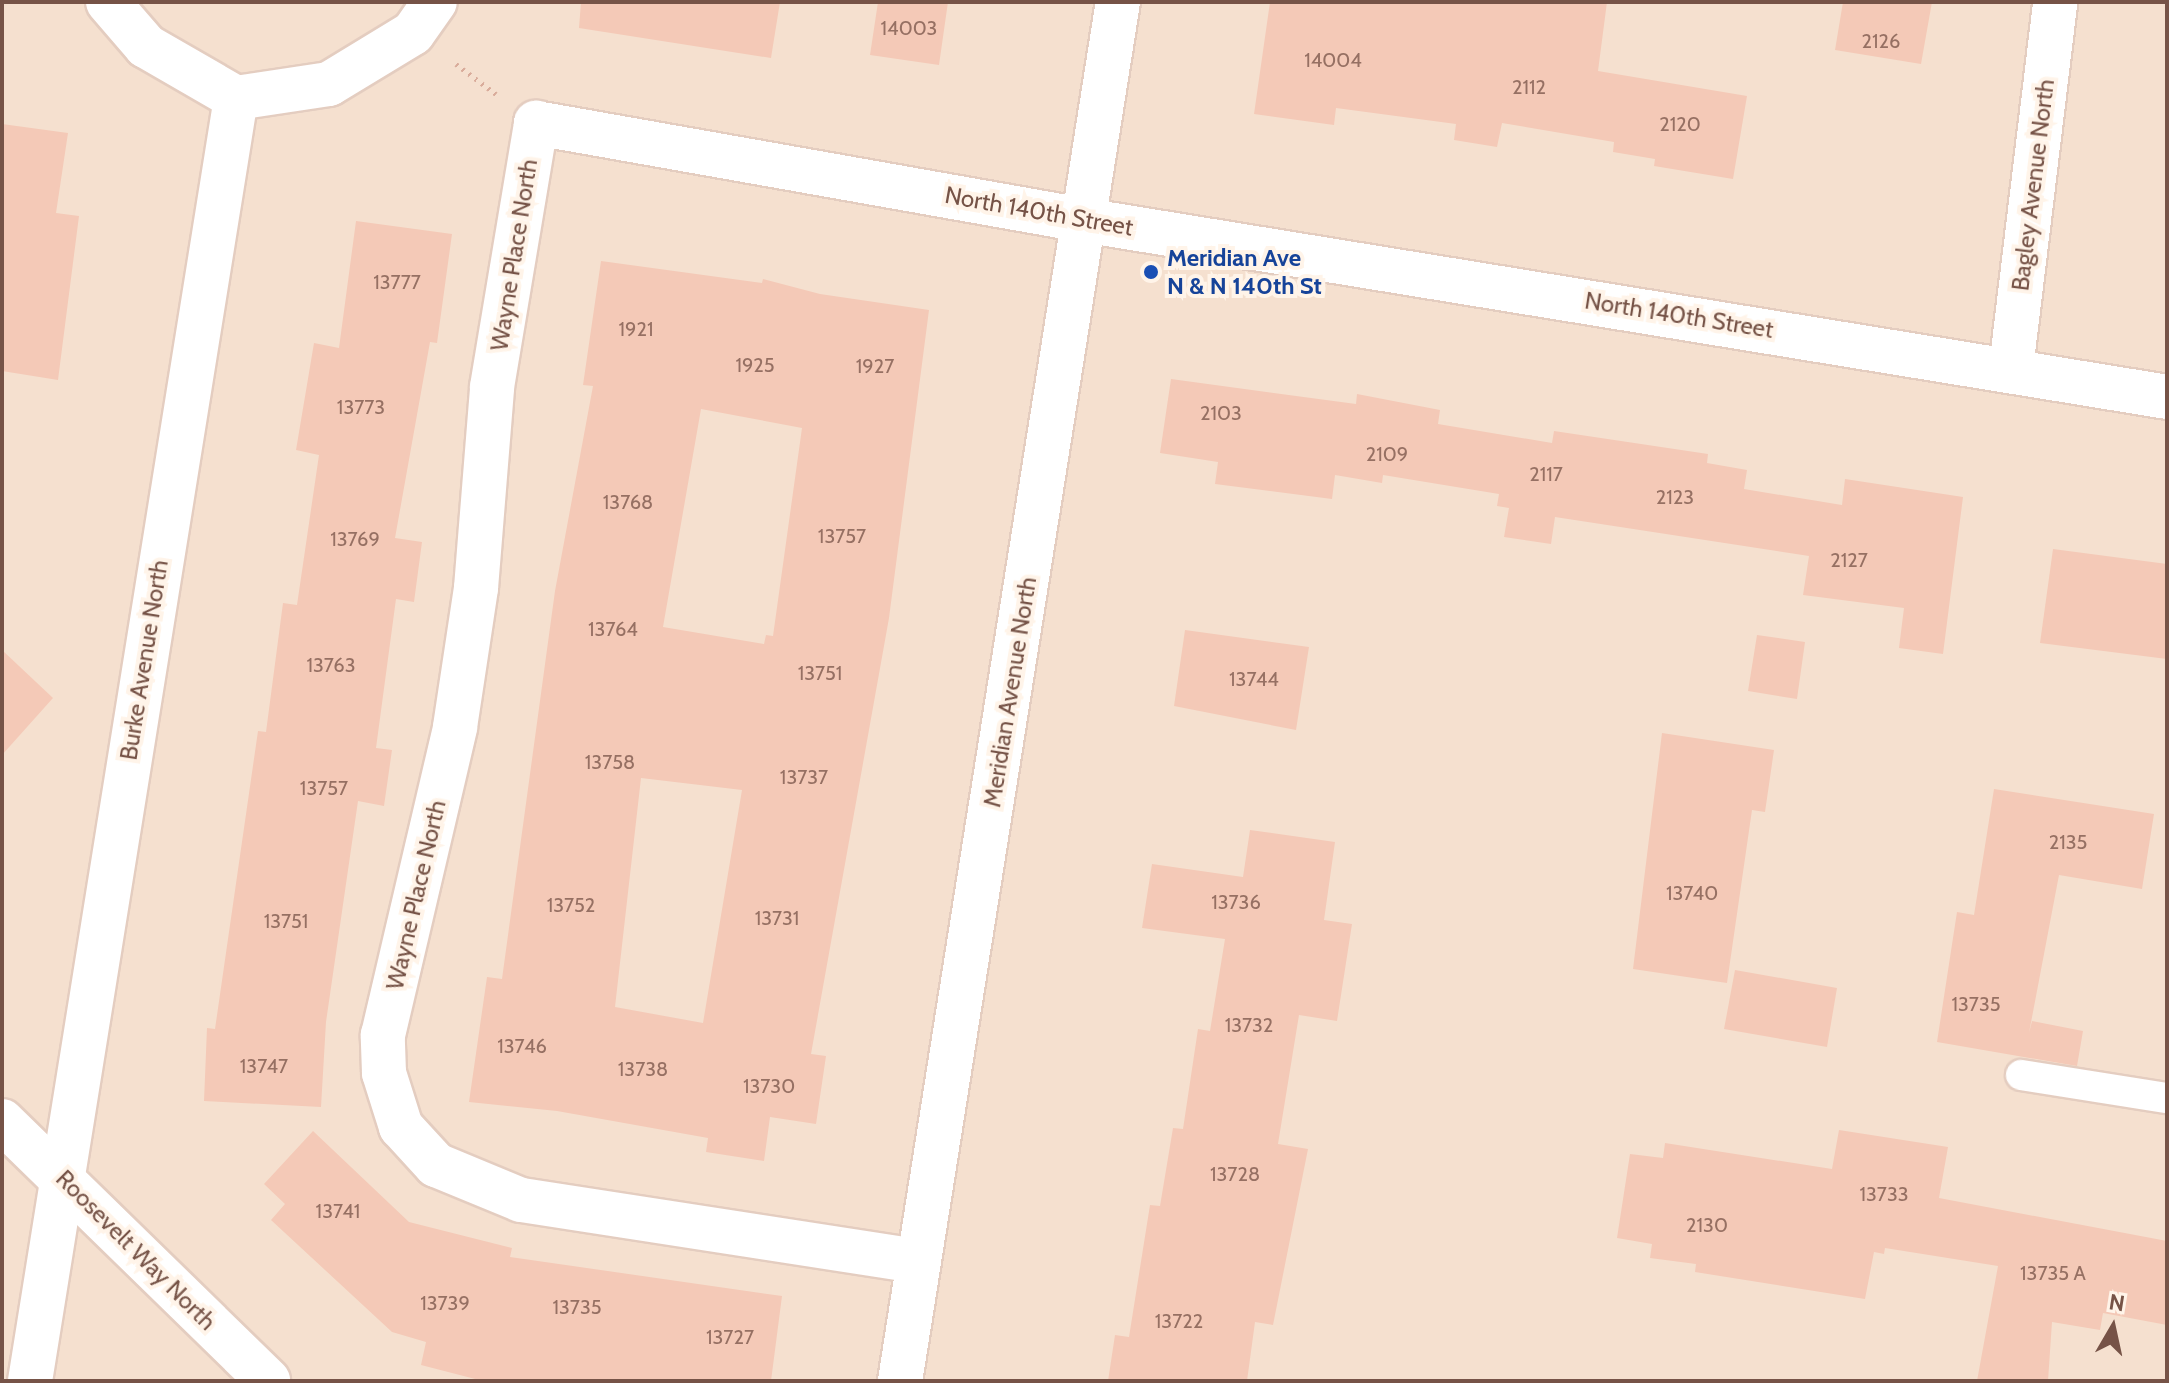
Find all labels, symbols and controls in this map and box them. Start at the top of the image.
house number: 14003 [881,16,937,40]
house number: 2126 [1862,29,1900,53]
house number: 14004 [1304,48,1362,72]
house number: 2112 [1512,75,1546,99]
street label: Bagley Avenue North [2006,78,2060,292]
house number: 2120 [1659,112,1701,136]
street label: Wayne Place North [485,157,543,353]
street label: North 140th Street [943,180,1135,242]
place label: Meridian Ave N & N 140th St [1167,244,1322,300]
marker: Meridian Ave N & N 140th St [1142,263,1160,281]
house number: 13777 [373,270,421,294]
street label: North 140th Street [1583,286,1775,344]
house number: 1921 [619,317,653,341]
house number: 1925 [735,353,775,377]
house number: 1927 [856,354,894,378]
house number: 13773 [337,395,385,419]
house number: 2103 [1200,401,1242,425]
house number: 2109 [1366,442,1408,466]
house number: 2117 [1529,462,1563,486]
house number: 2123 [1656,485,1694,509]
house number: 13768 [603,490,653,514]
house number: 13757 [818,524,866,548]
house number: 13769 [330,527,380,551]
house number: 2127 [1830,548,1868,572]
street label: Burke Avenue North [114,558,174,762]
street label: Meridian Avenue North [978,575,1042,809]
house number: 13764 [588,617,638,641]
house number: 13763 [306,653,356,677]
house number: 13751 [798,661,842,685]
house number: 13744 [1229,667,1279,691]
house number: 13758 [585,750,635,774]
house number: 13737 [780,765,828,789]
house number: 13757 [300,776,348,800]
street label: Wayne Place North [380,797,452,993]
house number: 2135 [2049,830,2087,854]
house number: 13740 [1666,881,1718,905]
house number: 13736 [1211,890,1261,914]
house number: 13752 [547,893,595,917]
house number: 13731 [755,906,799,930]
house number: 13751 [264,909,308,933]
house number: 13735 [1951,992,2001,1016]
house number: 13732 [1225,1013,1273,1037]
house number: 13746 [497,1034,547,1058]
house number: 13747 [240,1054,288,1078]
house number: 13738 [618,1057,668,1081]
house number: 13730 [743,1074,795,1098]
house number: 13728 [1210,1162,1260,1186]
street label: Roosevelt Way North [50,1164,222,1336]
house number: 13733 [1859,1182,1909,1206]
house number: 13741 [316,1199,360,1223]
house number: 2130 [1686,1213,1728,1237]
house number: 13735 A [2020,1261,2086,1285]
north arrow [2073,1287,2153,1367]
text: N [2107,1288,2127,1317]
house number: 13739 [420,1291,470,1315]
house number: 13735 [552,1295,602,1319]
house number: 13722 [1155,1309,1203,1333]
house number: 13727 [706,1325,754,1349]

